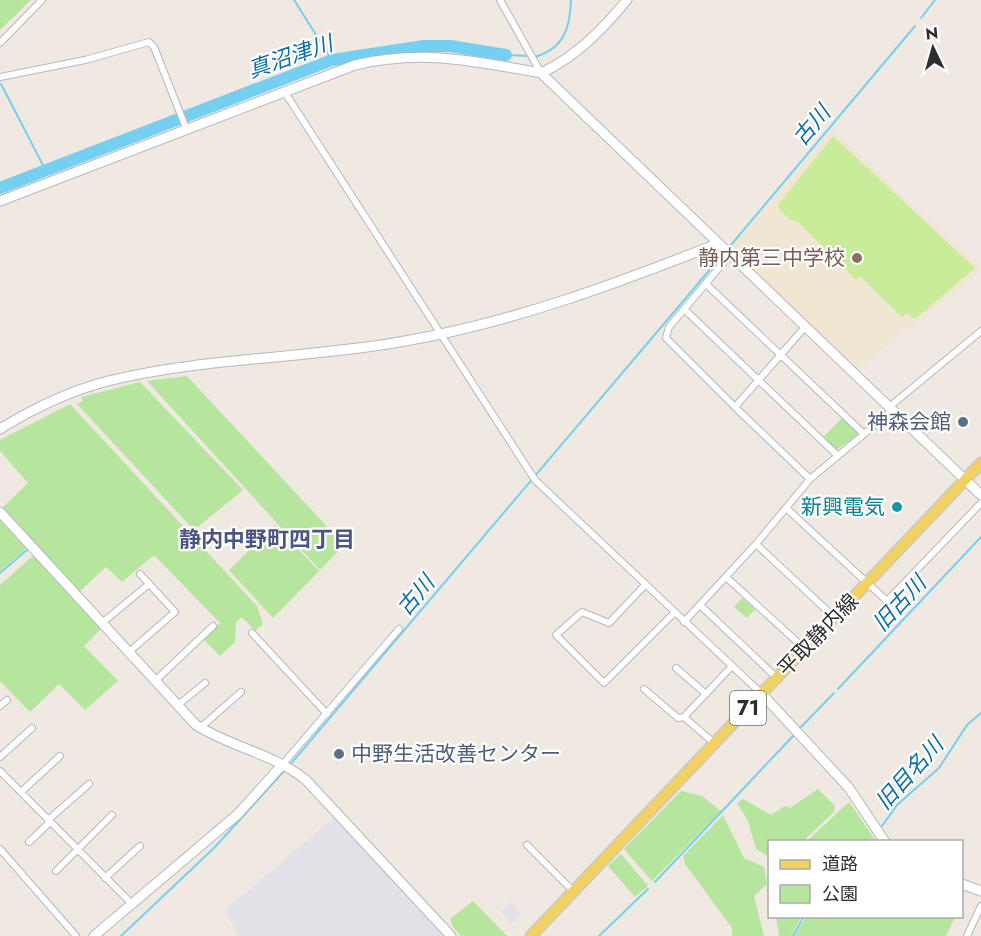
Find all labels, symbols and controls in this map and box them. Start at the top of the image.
north arrow [903,18,963,78]
text: N [924,22,939,46]
water label: 真沼津川 [243,26,339,85]
water label: 古川 [785,96,839,152]
place label: 静内第三中学校 [698,243,845,273]
marker: 静内第三中学校 [850,251,864,265]
place label: 神森会館 [867,407,951,437]
marker: 神森会館 [956,415,970,429]
place label: 新興電気 [801,492,885,522]
marker: 新興電気 [890,500,904,514]
district label: 静内中野町四丁目 [179,523,355,555]
water label: 古川 [389,566,443,622]
water label: 旧古川 [865,566,935,638]
street label: 平取静内線 [771,587,865,683]
road number: 71 [730,691,766,725]
water label: 旧目名川 [868,728,952,816]
place label: 中野生活改善センター [351,739,561,769]
marker: 中野生活改善センター [332,747,346,761]
legend [768,840,963,918]
text: 道路 [822,851,858,877]
text: 公園 [822,881,858,907]

